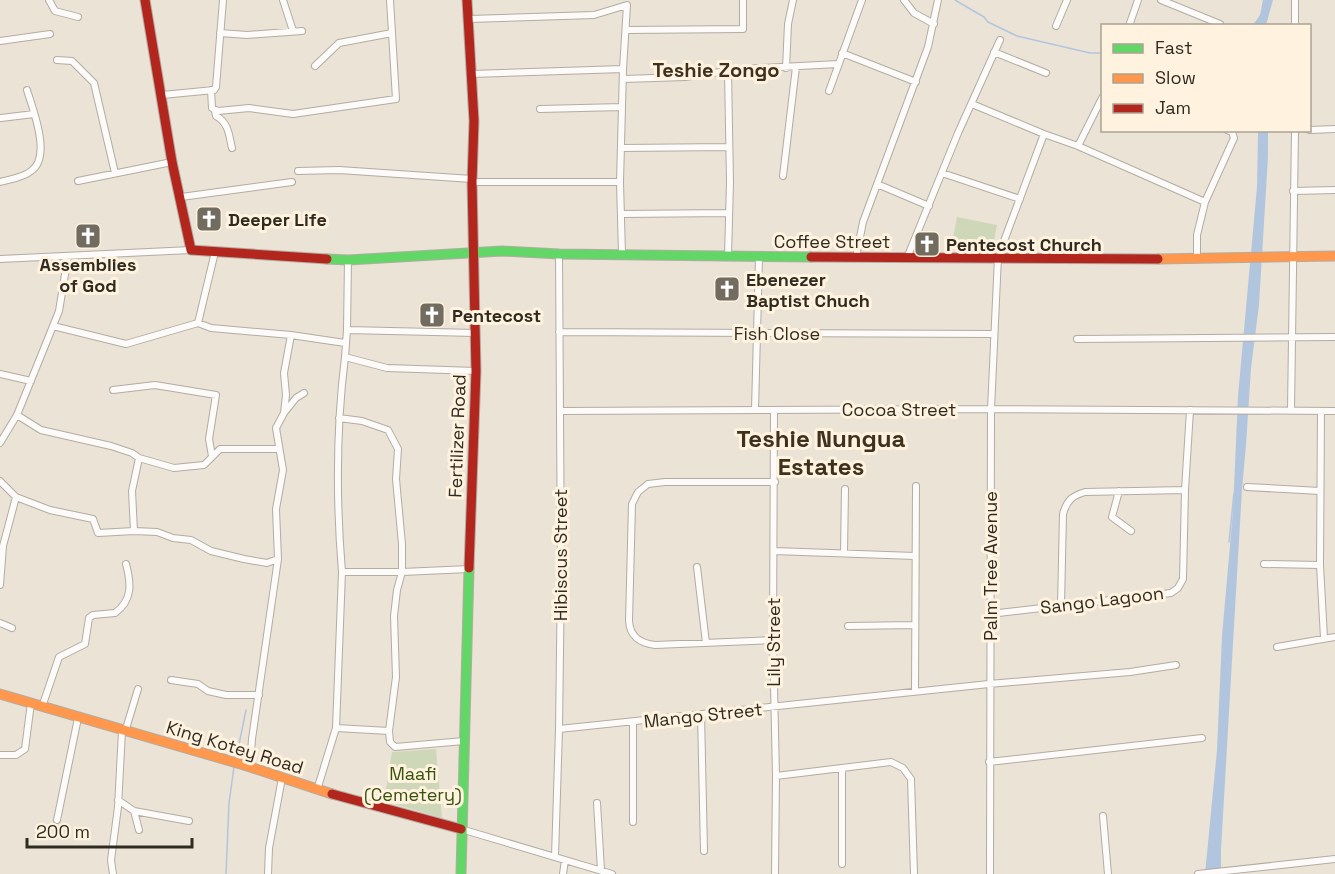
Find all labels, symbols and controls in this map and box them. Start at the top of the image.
legend [1101,24,1311,132]
text: Fast [1155,36,1192,59]
district label: Teshie Zongo [652,57,780,83]
text: Slow [1155,66,1196,89]
text: Jam [1155,96,1191,119]
church icon: Deeper Life [194,204,224,234]
place label: Deeper Life [228,208,327,231]
church icon: Assemblies of God [73,221,103,251]
church icon: Pentecost Church [912,229,942,259]
street label: Coffee Street [774,230,890,253]
place label: Pentecost Church [946,233,1102,256]
place label: Assemblies of God [40,253,136,297]
place label: Ebenezer Baptist Chuch [746,268,870,312]
church icon: Ebenezer Baptist Chuch [712,274,742,304]
church icon: Pentecost [417,300,447,330]
place label: Pentecost [452,304,541,327]
street label: Fish Close [734,322,820,345]
street label: Fertilizer Road [443,374,471,498]
street label: Cocoa Street [842,398,956,421]
district label: Teshie Nungua Estates [736,423,906,482]
street label: Hibiscus Street [549,489,572,621]
street label: Palm Tree Avenue [979,491,1002,641]
street label: Sango Lagoon [1039,581,1165,619]
street label: Lily Street [762,597,785,687]
street label: Mango Street [642,697,764,733]
street label: King Kotey Road [164,715,306,779]
park label: Maafi (Cemetery) [364,762,462,806]
scale bar [27,811,192,849]
text: 200 m [36,820,90,843]

